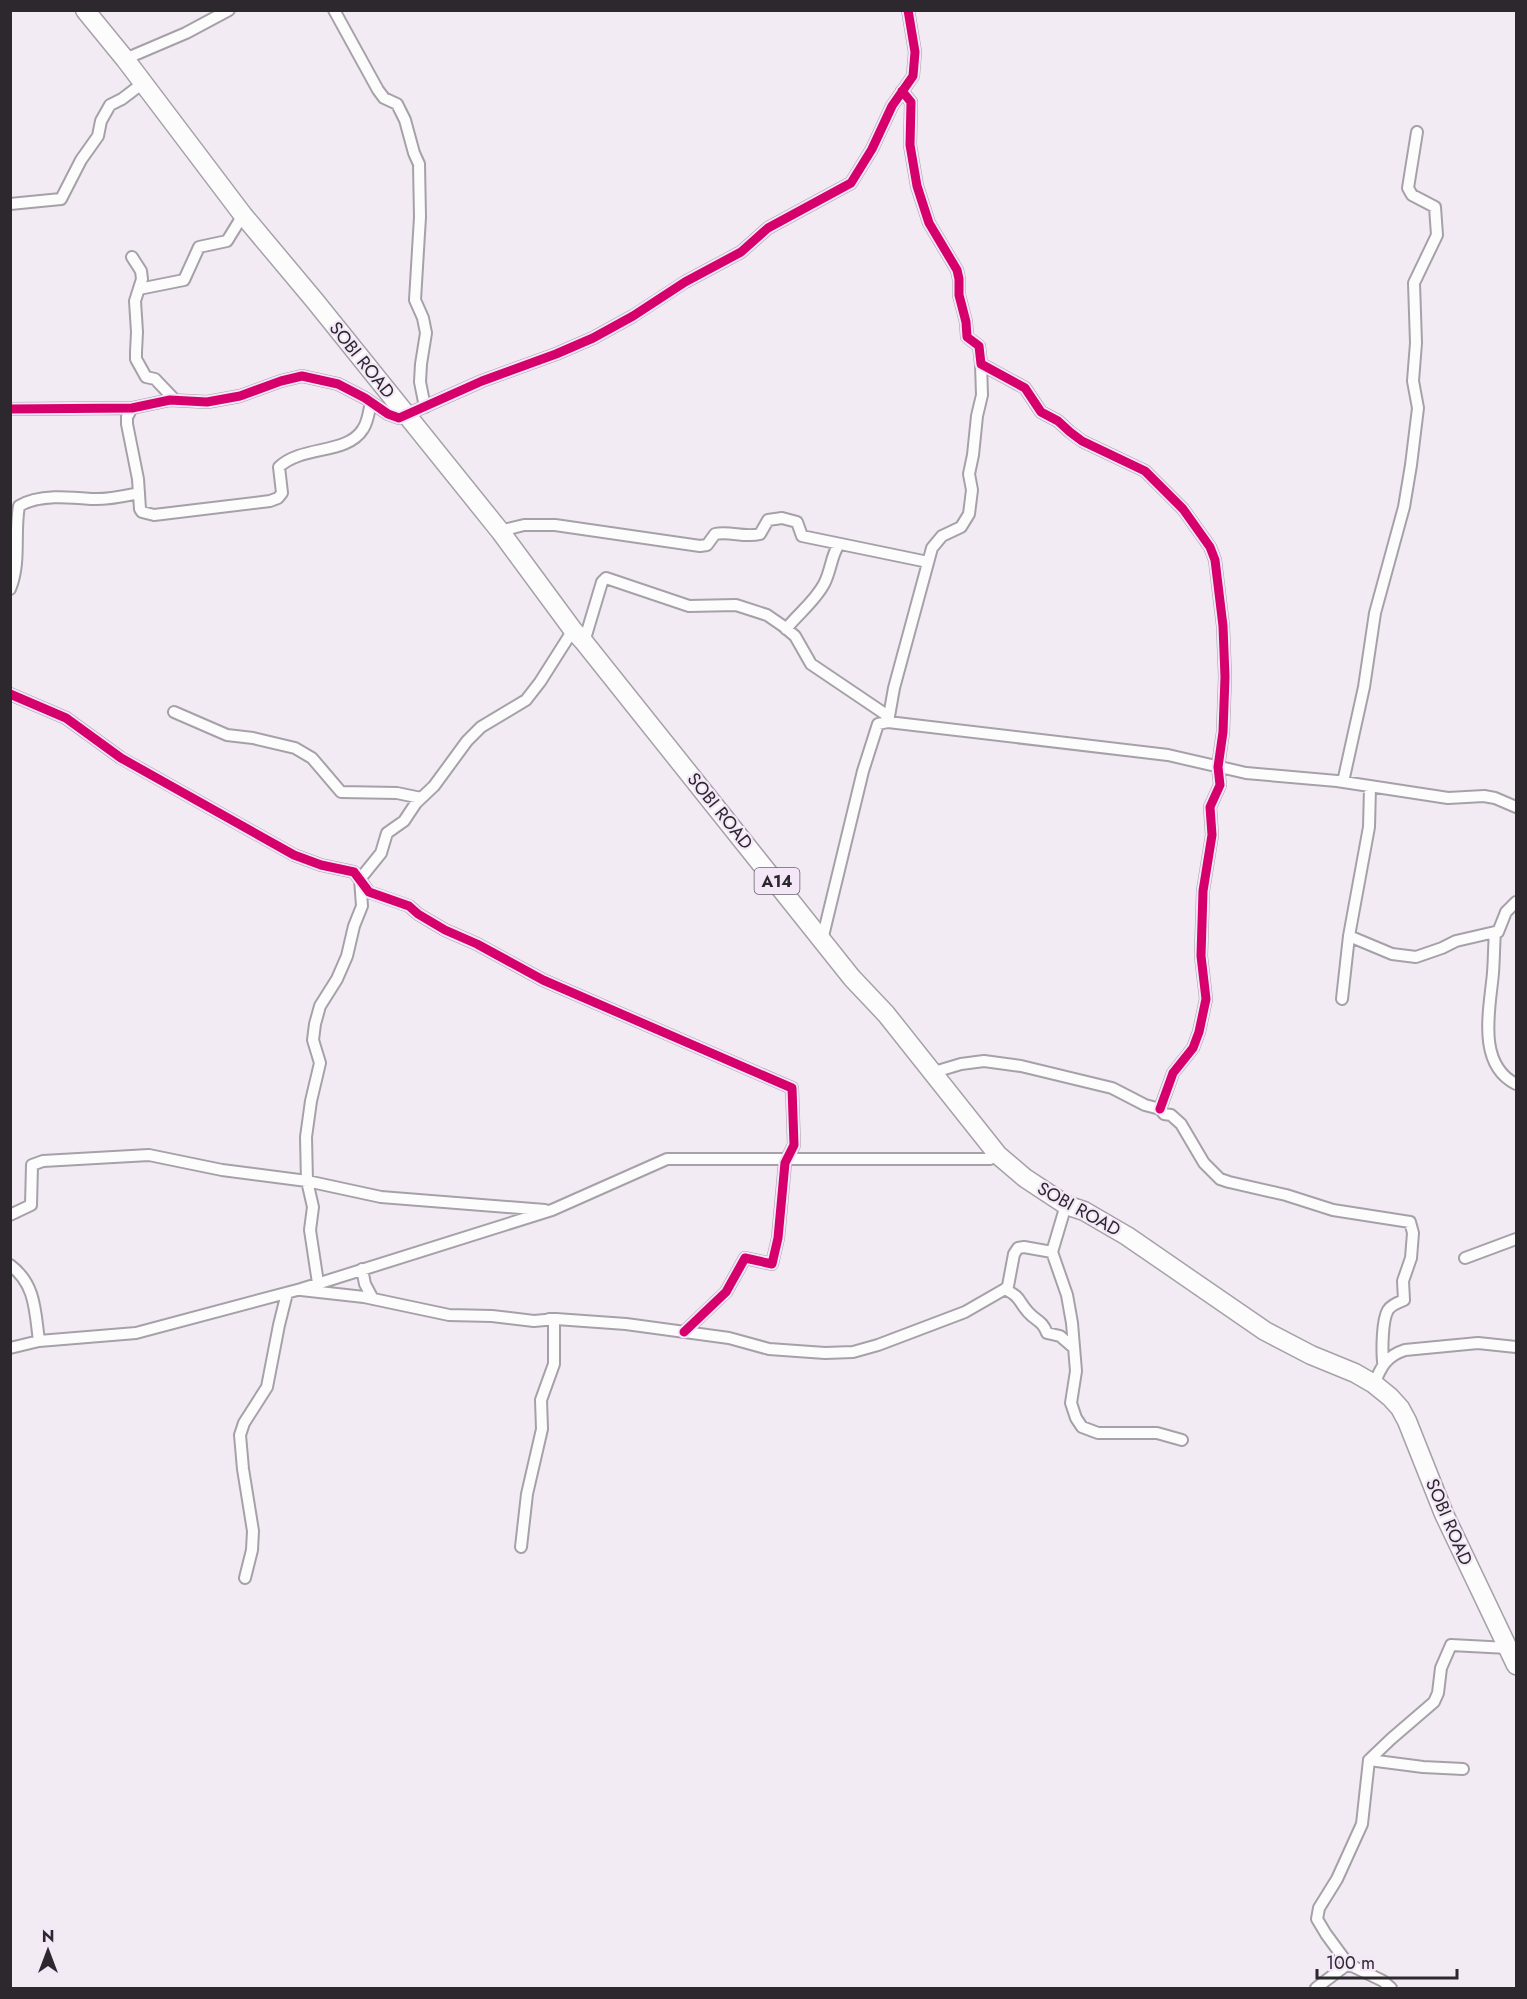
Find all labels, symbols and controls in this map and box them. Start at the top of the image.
street label: SOBI ROAD [323,316,401,404]
street label: SOBI ROAD [681,767,759,855]
road number: A14 [754,868,800,894]
street label: SOBI ROAD [1033,1175,1125,1243]
street label: SOBI ROAD [1419,1475,1479,1569]
north arrow [18,1921,78,1981]
text: N [42,1925,54,1948]
scale bar [1317,1942,1456,1980]
text: 100 m [1326,1950,1375,1976]

